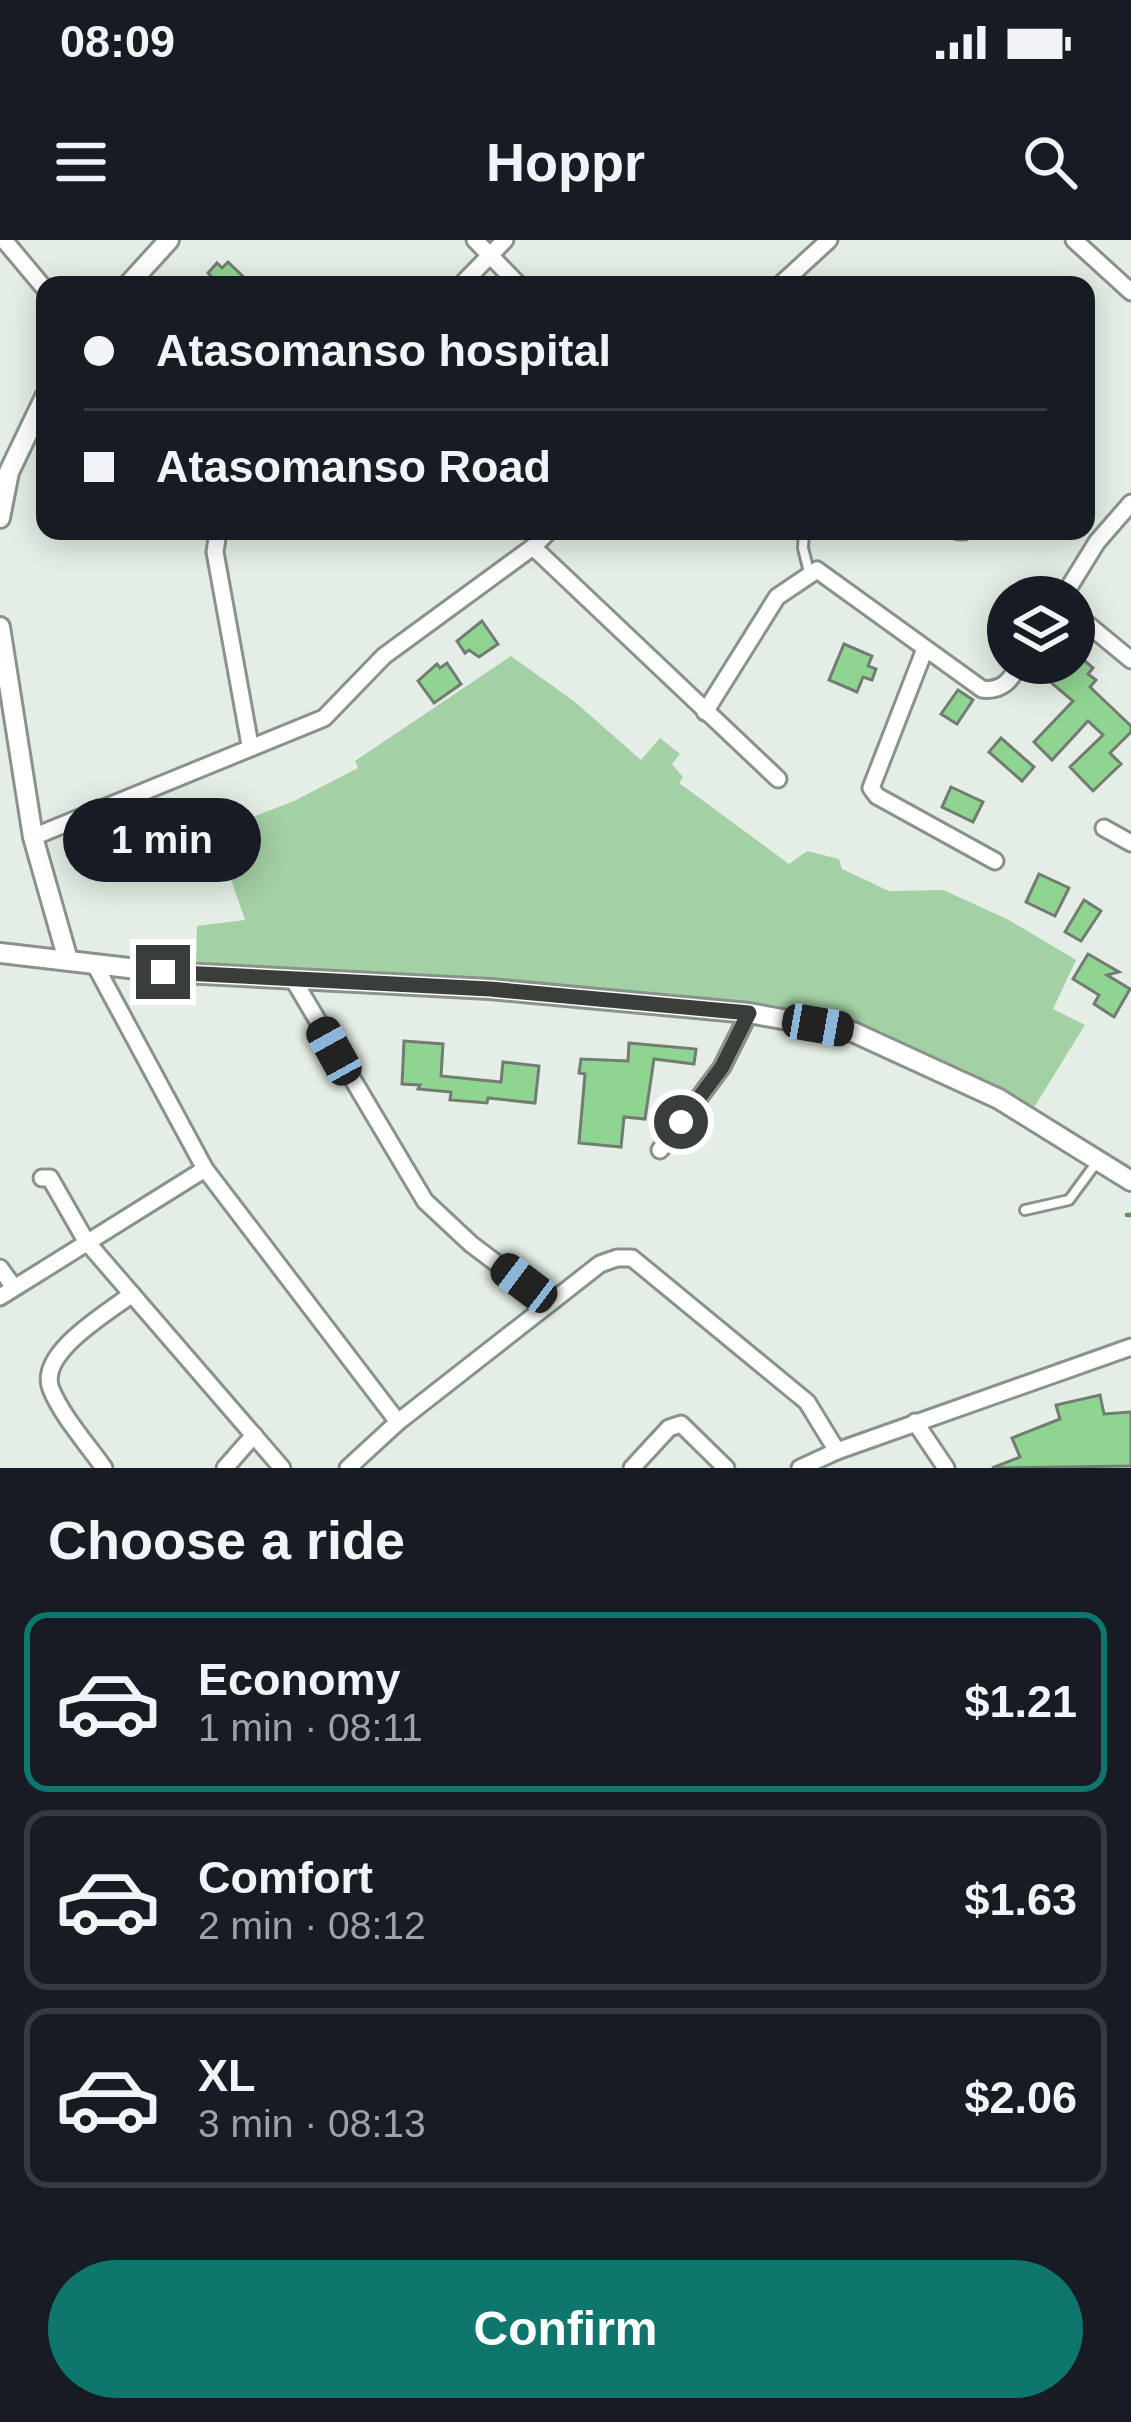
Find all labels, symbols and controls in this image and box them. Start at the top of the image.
text: 08:09 [60,16,175,67]
icon: menu [48,129,114,195]
icon: search [1017,129,1083,195]
text: Hoppr [486,132,645,192]
text: Atasomanso hospital [156,325,611,376]
text: Atasomanso Road [156,441,551,492]
map controls [987,576,1095,684]
button: layers [987,576,1095,684]
callout: 1 min [64,798,262,882]
text: 1 min [111,818,213,861]
route end [136,945,190,999]
car [779,1001,857,1049]
car [301,1011,367,1091]
route start [654,1095,708,1149]
car [484,1247,564,1319]
text: Choose a ride [48,1510,405,1570]
icon: car [54,1648,162,1756]
text: Economy [198,1654,401,1705]
text: $1.21 [964,1676,1077,1727]
text: 1 min · 08:11 [198,1706,423,1749]
icon: car [54,1846,162,1954]
text: Comfort [198,1852,373,1903]
text: $1.63 [964,1874,1077,1925]
text: 2 min · 08:12 [198,1904,426,1947]
icon: car [54,2044,162,2152]
text: XL [198,2050,256,2101]
text: $2.06 [964,2072,1077,2123]
text: 3 min · 08:13 [198,2102,426,2145]
button: Confirm [48,2260,1083,2398]

